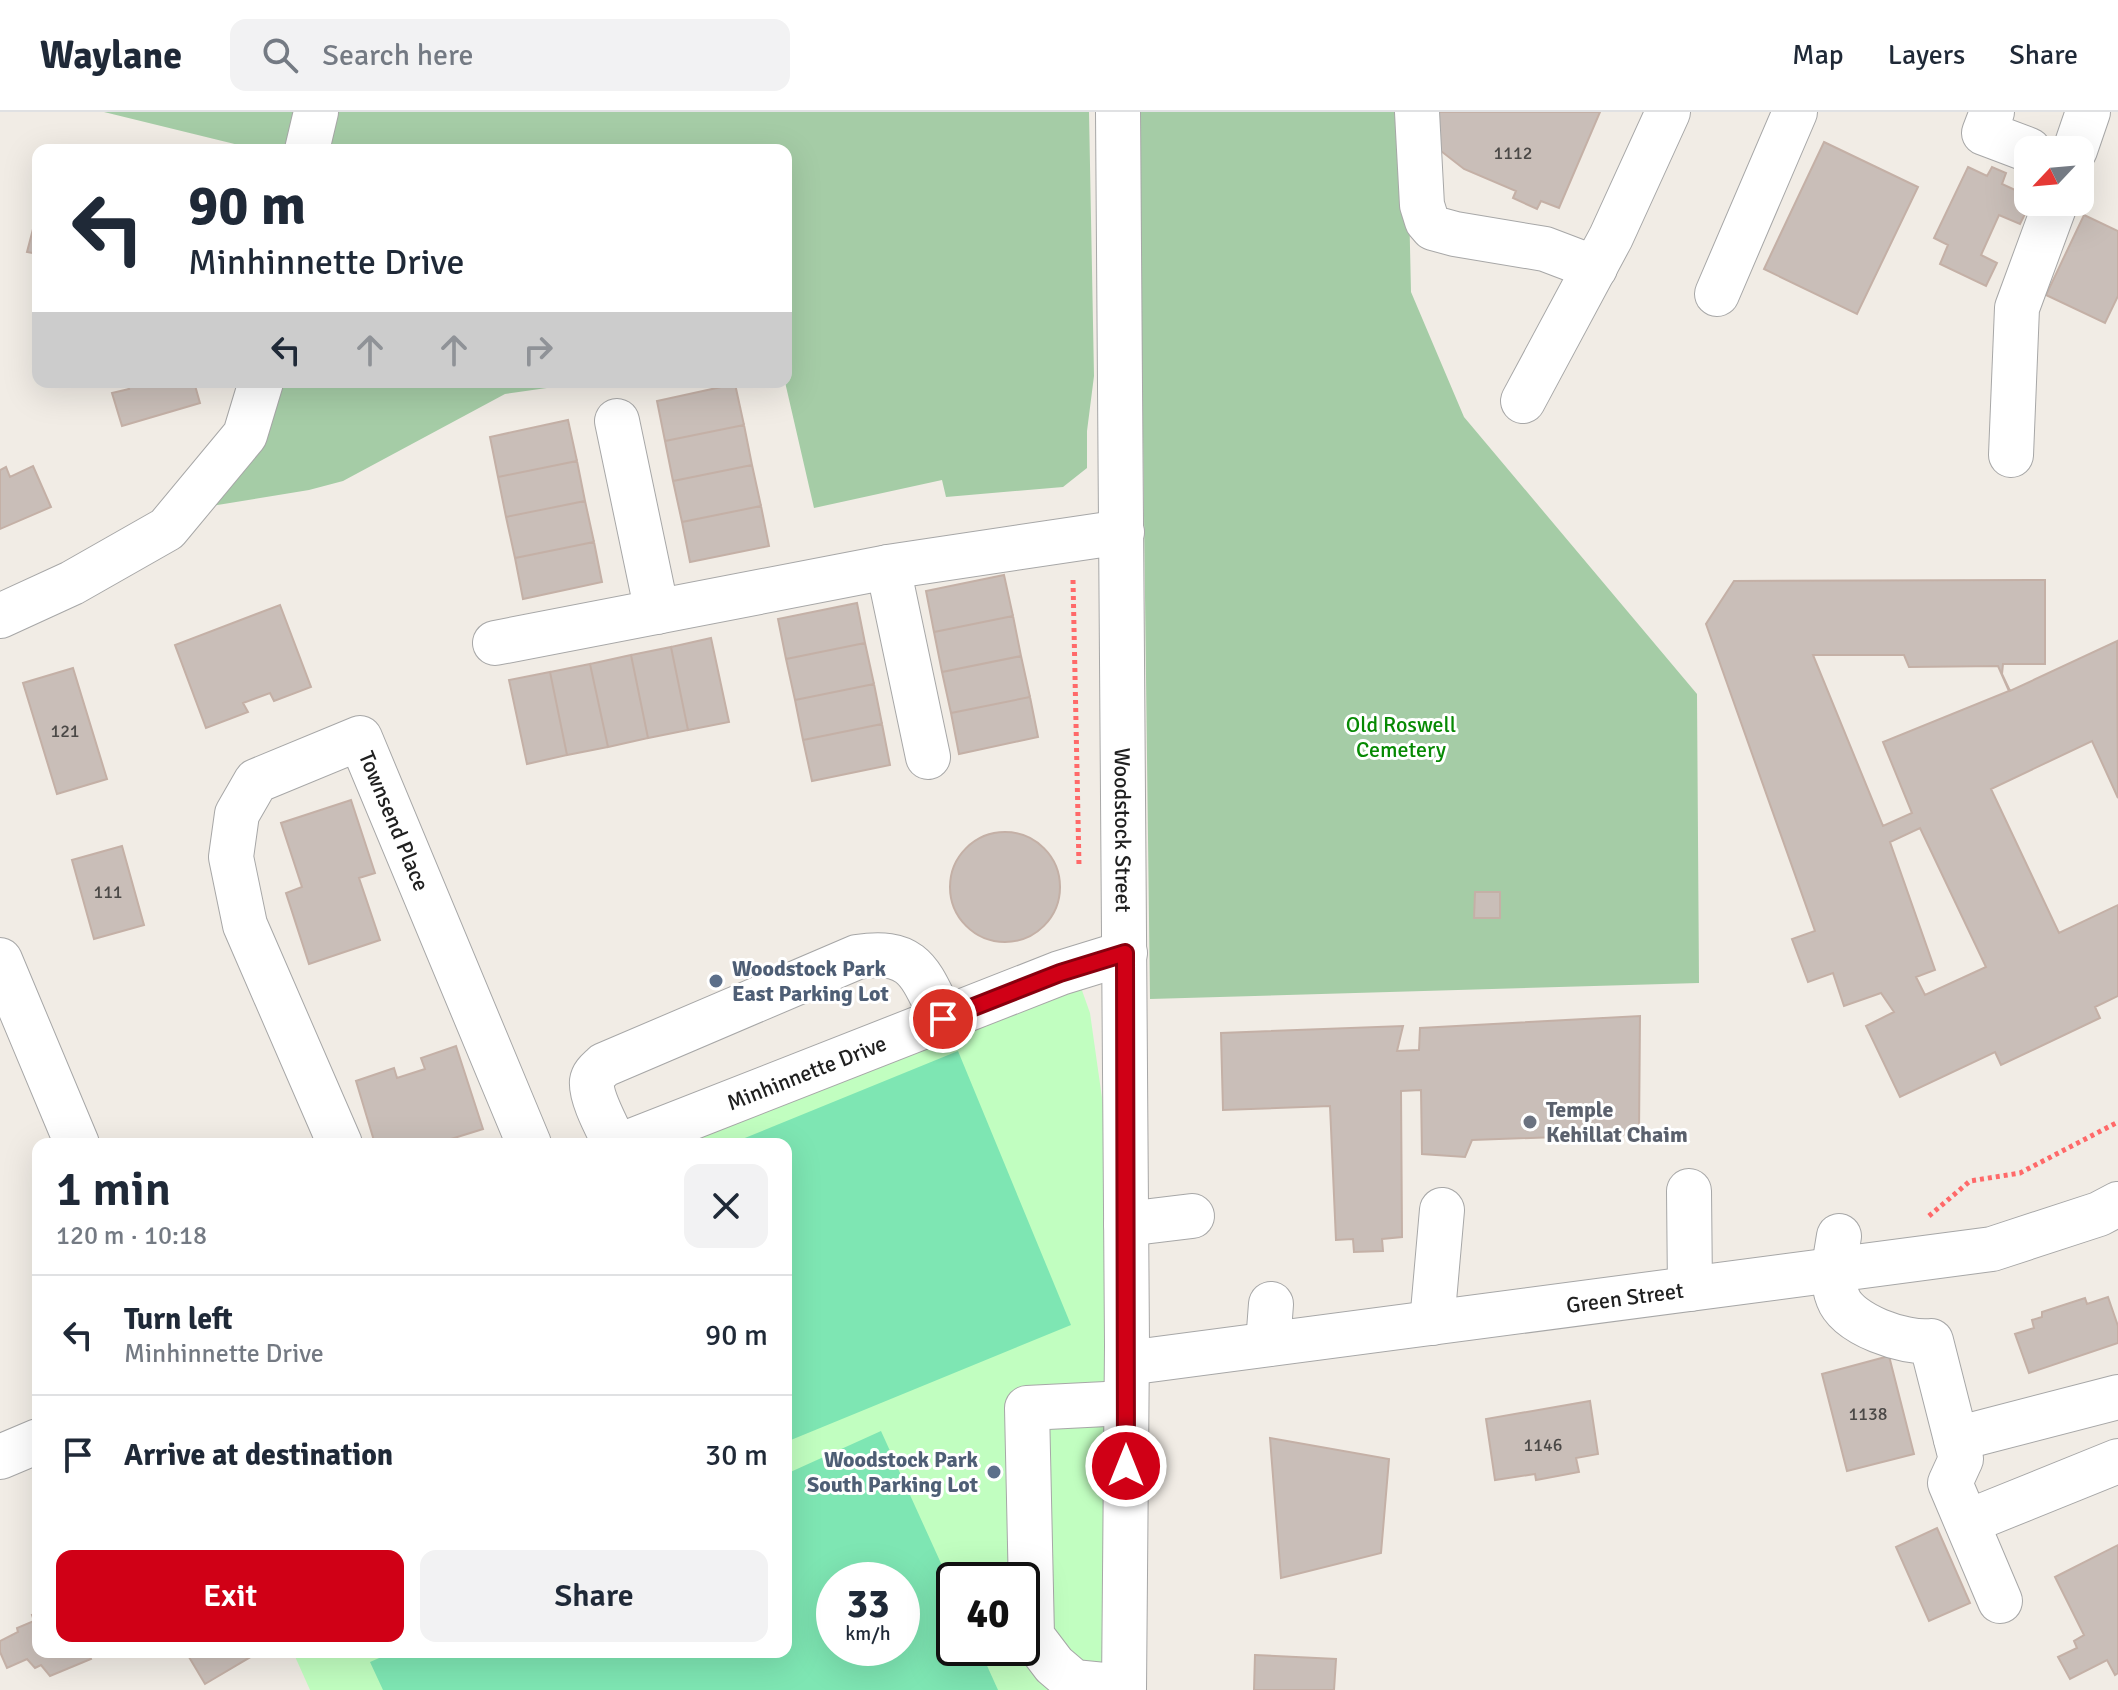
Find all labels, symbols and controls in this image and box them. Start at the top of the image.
search box [230,19,790,91]
text: Waylane [40,32,182,79]
icon: search [258,33,302,77]
text: Search here [322,37,474,74]
text: Map [1792,38,1844,72]
text: Layers [1888,38,1965,72]
text: Share [2009,38,2078,72]
north arrow [2014,136,2094,216]
map controls [2014,136,2094,216]
house number: 1112 [1494,142,1532,164]
text: 90 m [188,171,306,240]
icon: left [56,176,160,280]
text: Minhinnette Drive [188,240,464,285]
icon: left [264,328,308,372]
icon: ahead [348,328,392,372]
icon: ahead [432,328,476,372]
icon: right [516,328,560,372]
park label: Old Roswell Cemetery [1346,711,1456,763]
house number: 121 [50,720,80,742]
street label: Townsend Place [353,747,436,895]
street label: Woodstock Street [1109,748,1137,913]
house number: 111 [93,881,123,903]
place label: Woodstock Park East Parking Lot [732,955,889,1007]
marker: Woodstock Park East Parking Lot [707,972,725,990]
pin [909,985,977,1053]
icon: arrive [921,997,965,1041]
street label: Minhinnette Drive [723,1029,890,1116]
place label: Temple Kehillat Chaim [1546,1096,1688,1148]
marker: Temple Kehillat Chaim [1521,1113,1539,1131]
text: 1 min [56,1160,171,1219]
button: close [684,1164,768,1248]
text: 120 m · 10:18 [56,1220,207,1252]
street label: Green Street [1564,1276,1685,1319]
text: Turn left [124,1301,233,1338]
icon: left [56,1313,100,1357]
text: 90 m [705,1317,768,1354]
text: Minhinnette Drive [124,1338,324,1370]
house number: 1138 [1849,1403,1887,1425]
position arrow [1084,1424,1168,1508]
icon: arrive [56,1433,100,1477]
house number: 1146 [1524,1434,1562,1456]
text: Arrive at destination [124,1437,393,1474]
text: 30 m [705,1437,768,1474]
place label: Woodstock Park South Parking Lot [807,1446,978,1498]
marker: Woodstock Park South Parking Lot [985,1463,1003,1481]
button: Exit [56,1550,404,1642]
button: Share [420,1550,768,1642]
speed limit sign: 40 [936,1562,1040,1666]
text: 33 [846,1579,890,1629]
text: km/h [845,1621,891,1646]

